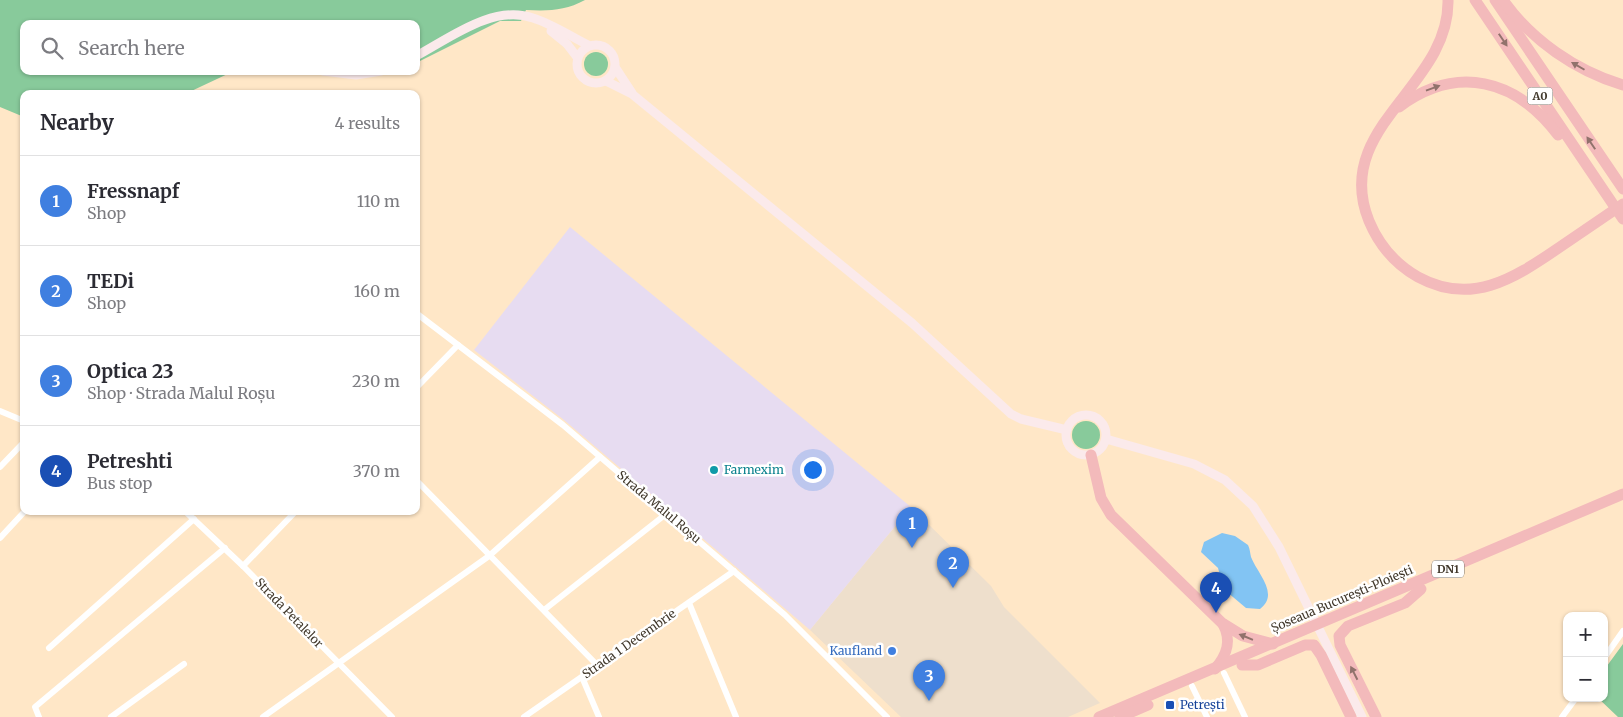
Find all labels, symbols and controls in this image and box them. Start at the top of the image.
search box [20,20,420,75]
icon: search [38,34,66,62]
one-way arrow [1498,34,1507,47]
text: Search here [78,36,185,60]
one-way arrow [1571,62,1586,70]
one-way arrow [1426,83,1441,91]
road number: A0 [1528,88,1552,104]
text: Nearby [40,109,114,136]
text: 4 results [334,113,400,133]
one-way arrow [1586,136,1596,149]
text: Fressnapf [87,179,179,203]
text: 1 [52,191,60,211]
text: 110 m [357,191,400,211]
text: Shop [87,203,126,223]
text: TEDi [87,269,134,293]
text: 2 [51,281,61,301]
text: 160 m [354,281,400,301]
text: Shop [87,293,126,313]
text: Optica 23 [87,359,174,383]
text: 3 [51,371,61,391]
text: 230 m [352,371,400,391]
text: Shop · Strada Malul Roșu [87,383,275,403]
text: Petreshti [87,449,172,473]
your location [800,457,826,483]
text: 4 [51,461,61,481]
text: 370 m [353,461,400,481]
place label: Farmexim [724,462,784,477]
marker: Farmexim [708,464,720,476]
street label: Strada Malul Roșu [614,467,705,547]
text: Bus stop [87,473,152,493]
pin: 1 [896,507,928,548]
pin: 2 [937,547,969,588]
road number: DN1 [1432,560,1464,578]
street label: Șoseaua București-Ploiești [1269,562,1415,636]
pin: 4 [1200,572,1232,613]
street label: Strada Petalelor [252,575,327,651]
street label: Strada 1 Decembrie [579,606,678,682]
map controls [1563,612,1608,702]
button: + [1563,612,1608,657]
one-way arrow [1238,633,1253,641]
place label: Kaufland [829,643,882,658]
marker: Kaufland [886,645,898,657]
button: − [1563,657,1608,702]
pin: 3 [913,660,945,701]
one-way arrow [1350,666,1358,681]
place label: Petrești [1180,697,1225,713]
marker: Petrești [1164,699,1176,711]

